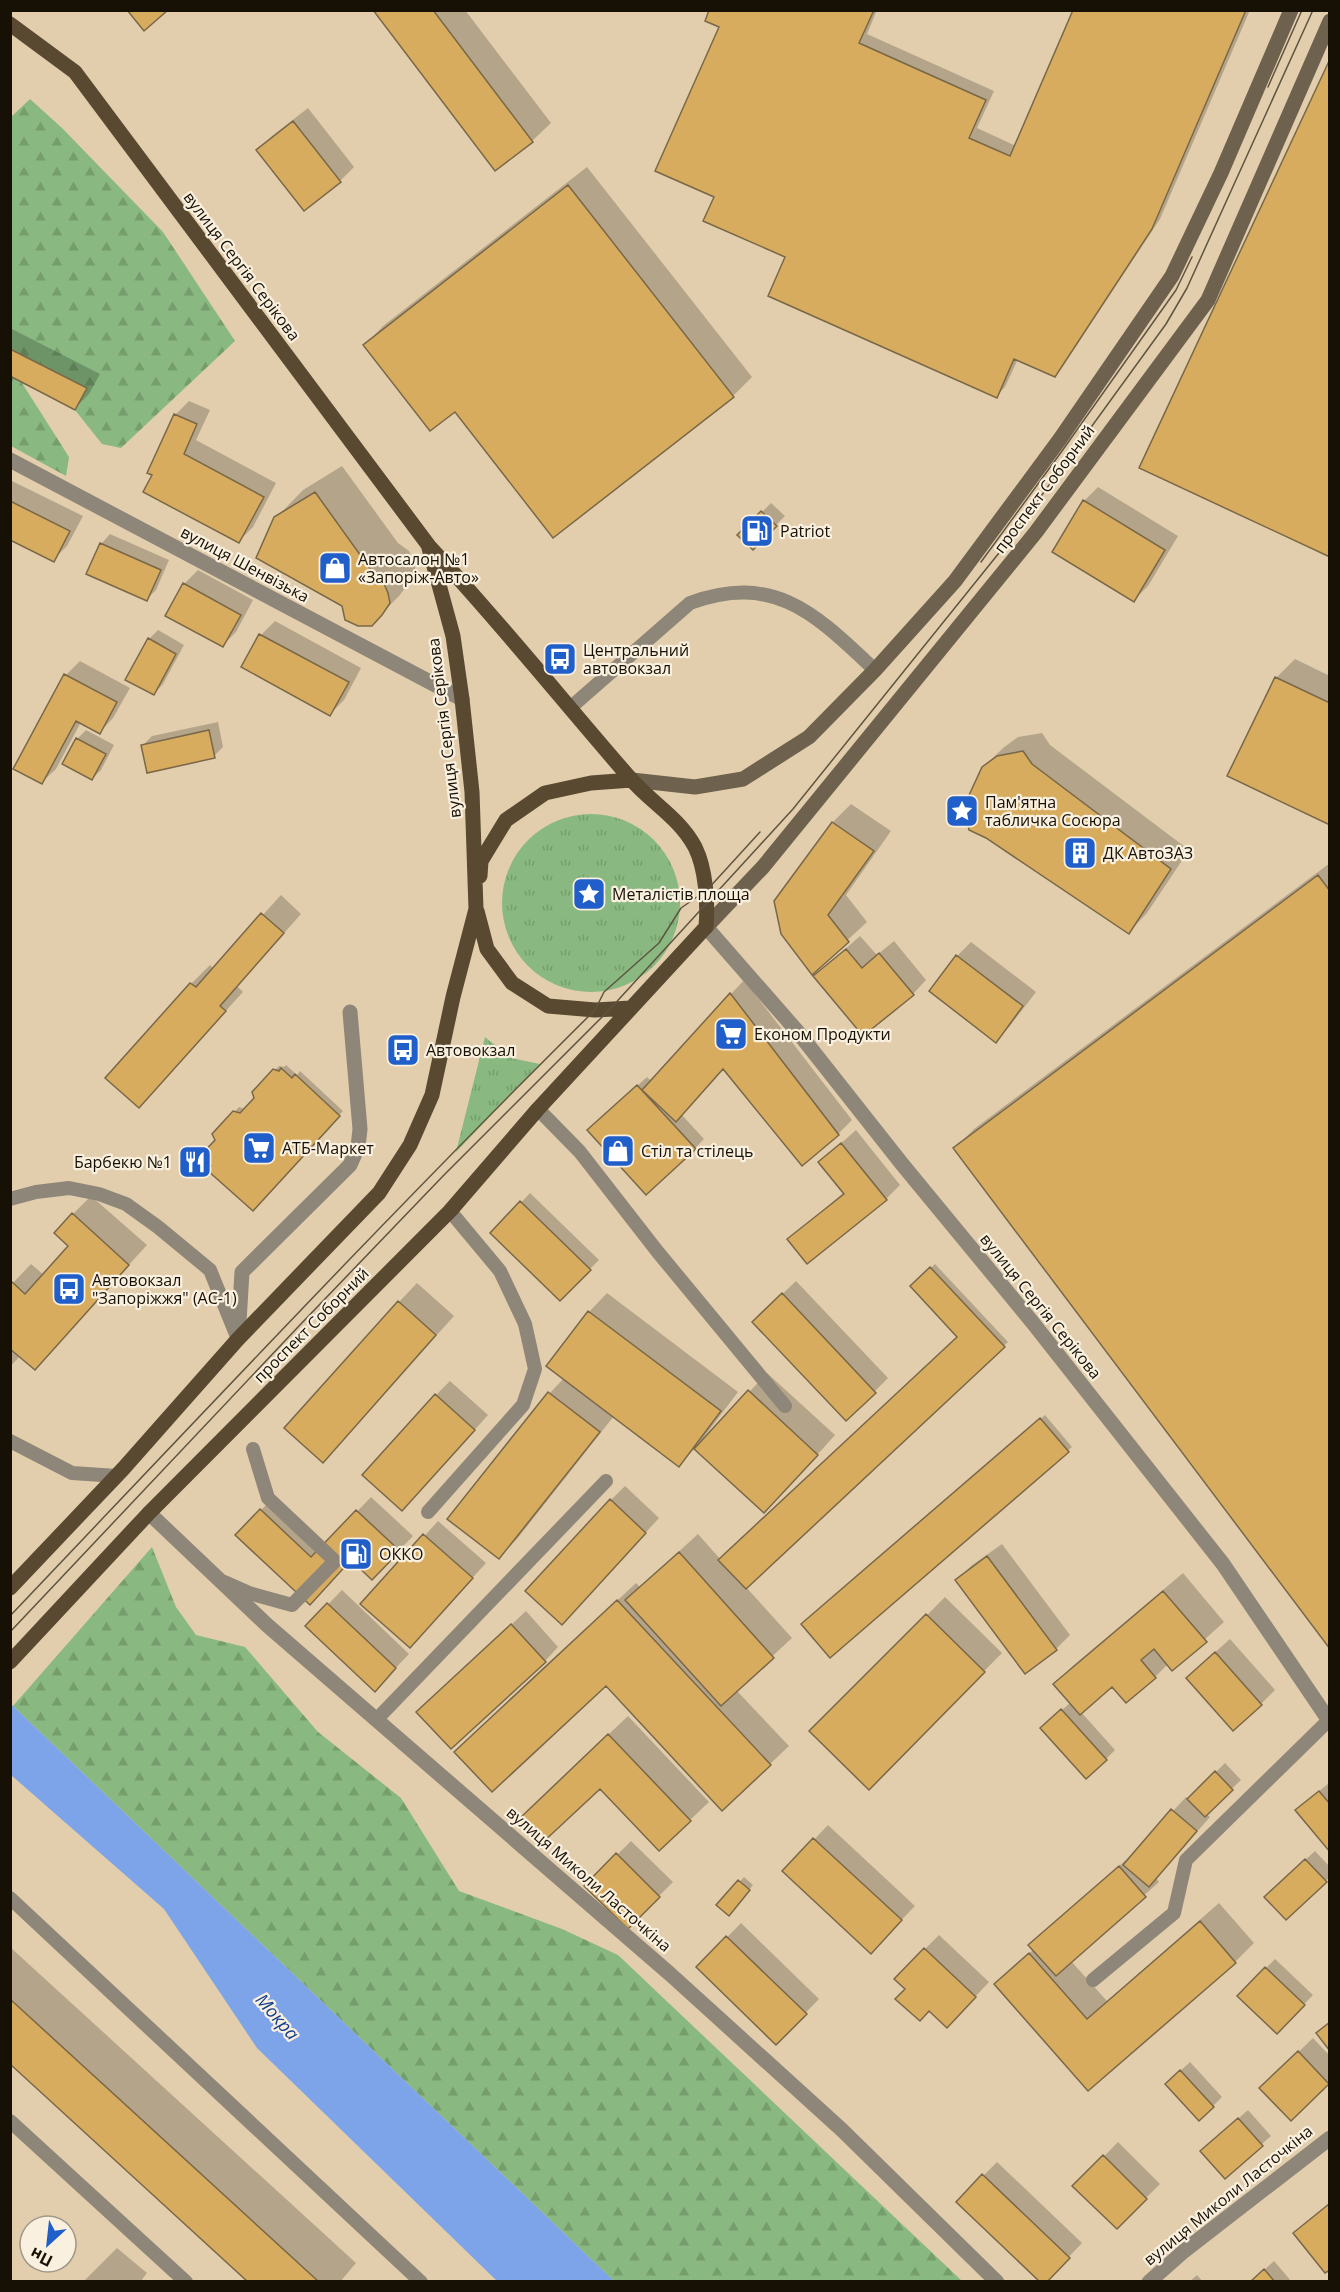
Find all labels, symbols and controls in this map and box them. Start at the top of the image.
street label: вулиця Сергія Серікова [179,187,305,345]
street label: проспект Соборний [989,420,1099,558]
fuel station icon: Patriot [739,513,775,549]
place label: Patriot [780,520,830,542]
street label: вулиця Шенвізька [177,521,313,607]
place label: Автосалон №1 «Запоріж-Авто» [358,548,479,588]
shop icon: Автосалон №1 «Запоріж-Авто» [317,550,353,586]
street label: вулиця Сергія Серікова [422,637,466,819]
place label: Центральний автовокзал [583,639,689,679]
bus stop icon: Центральний автовокзал [542,641,578,677]
place label: Пам'ятна табличка Сосюра [985,791,1121,831]
place icon: Пам'ятна табличка Сосюра [944,793,980,829]
building icon: ДК АвтоЗАЗ [1062,835,1098,871]
place label: ДК АвтоЗАЗ [1103,842,1193,864]
place icon: Металістів площа [571,876,607,912]
place label: Металістів площа [612,883,750,905]
supermarket icon: Економ Продукти [713,1016,749,1052]
place label: Економ Продукти [754,1023,891,1045]
bus stop icon: Автовокзал [385,1032,421,1068]
place label: Автовокзал [426,1039,515,1061]
supermarket icon: АТБ-Маркет [241,1130,277,1166]
shop icon: Стіл та стілець [600,1133,636,1169]
place label: АТБ-Маркет [282,1137,374,1159]
place label: Стіл та стілець [641,1140,753,1162]
restaurant icon: Барбекю №1 [177,1144,213,1180]
place label: Барбекю №1 [74,1151,172,1173]
street label: вулиця Сергія Серікова [975,1229,1107,1383]
street label: проспект Соборний [248,1262,374,1388]
place label: Автовокзал "Запоріжжя" (АС-1) [92,1269,237,1309]
bus stop icon: Автовокзал "Запоріжжя" (АС-1) [51,1271,87,1307]
fuel station icon: ОККО [338,1536,374,1572]
place label: ОККО [379,1543,423,1565]
street label: вулиця Миколи Ласточкіна [502,1801,676,1957]
water label: Мокра [251,1988,305,2045]
street label: вулиця Миколи Ласточкіна [1139,2120,1317,2270]
north arrow [18,2214,78,2274]
text: Пн [26,2242,56,2272]

